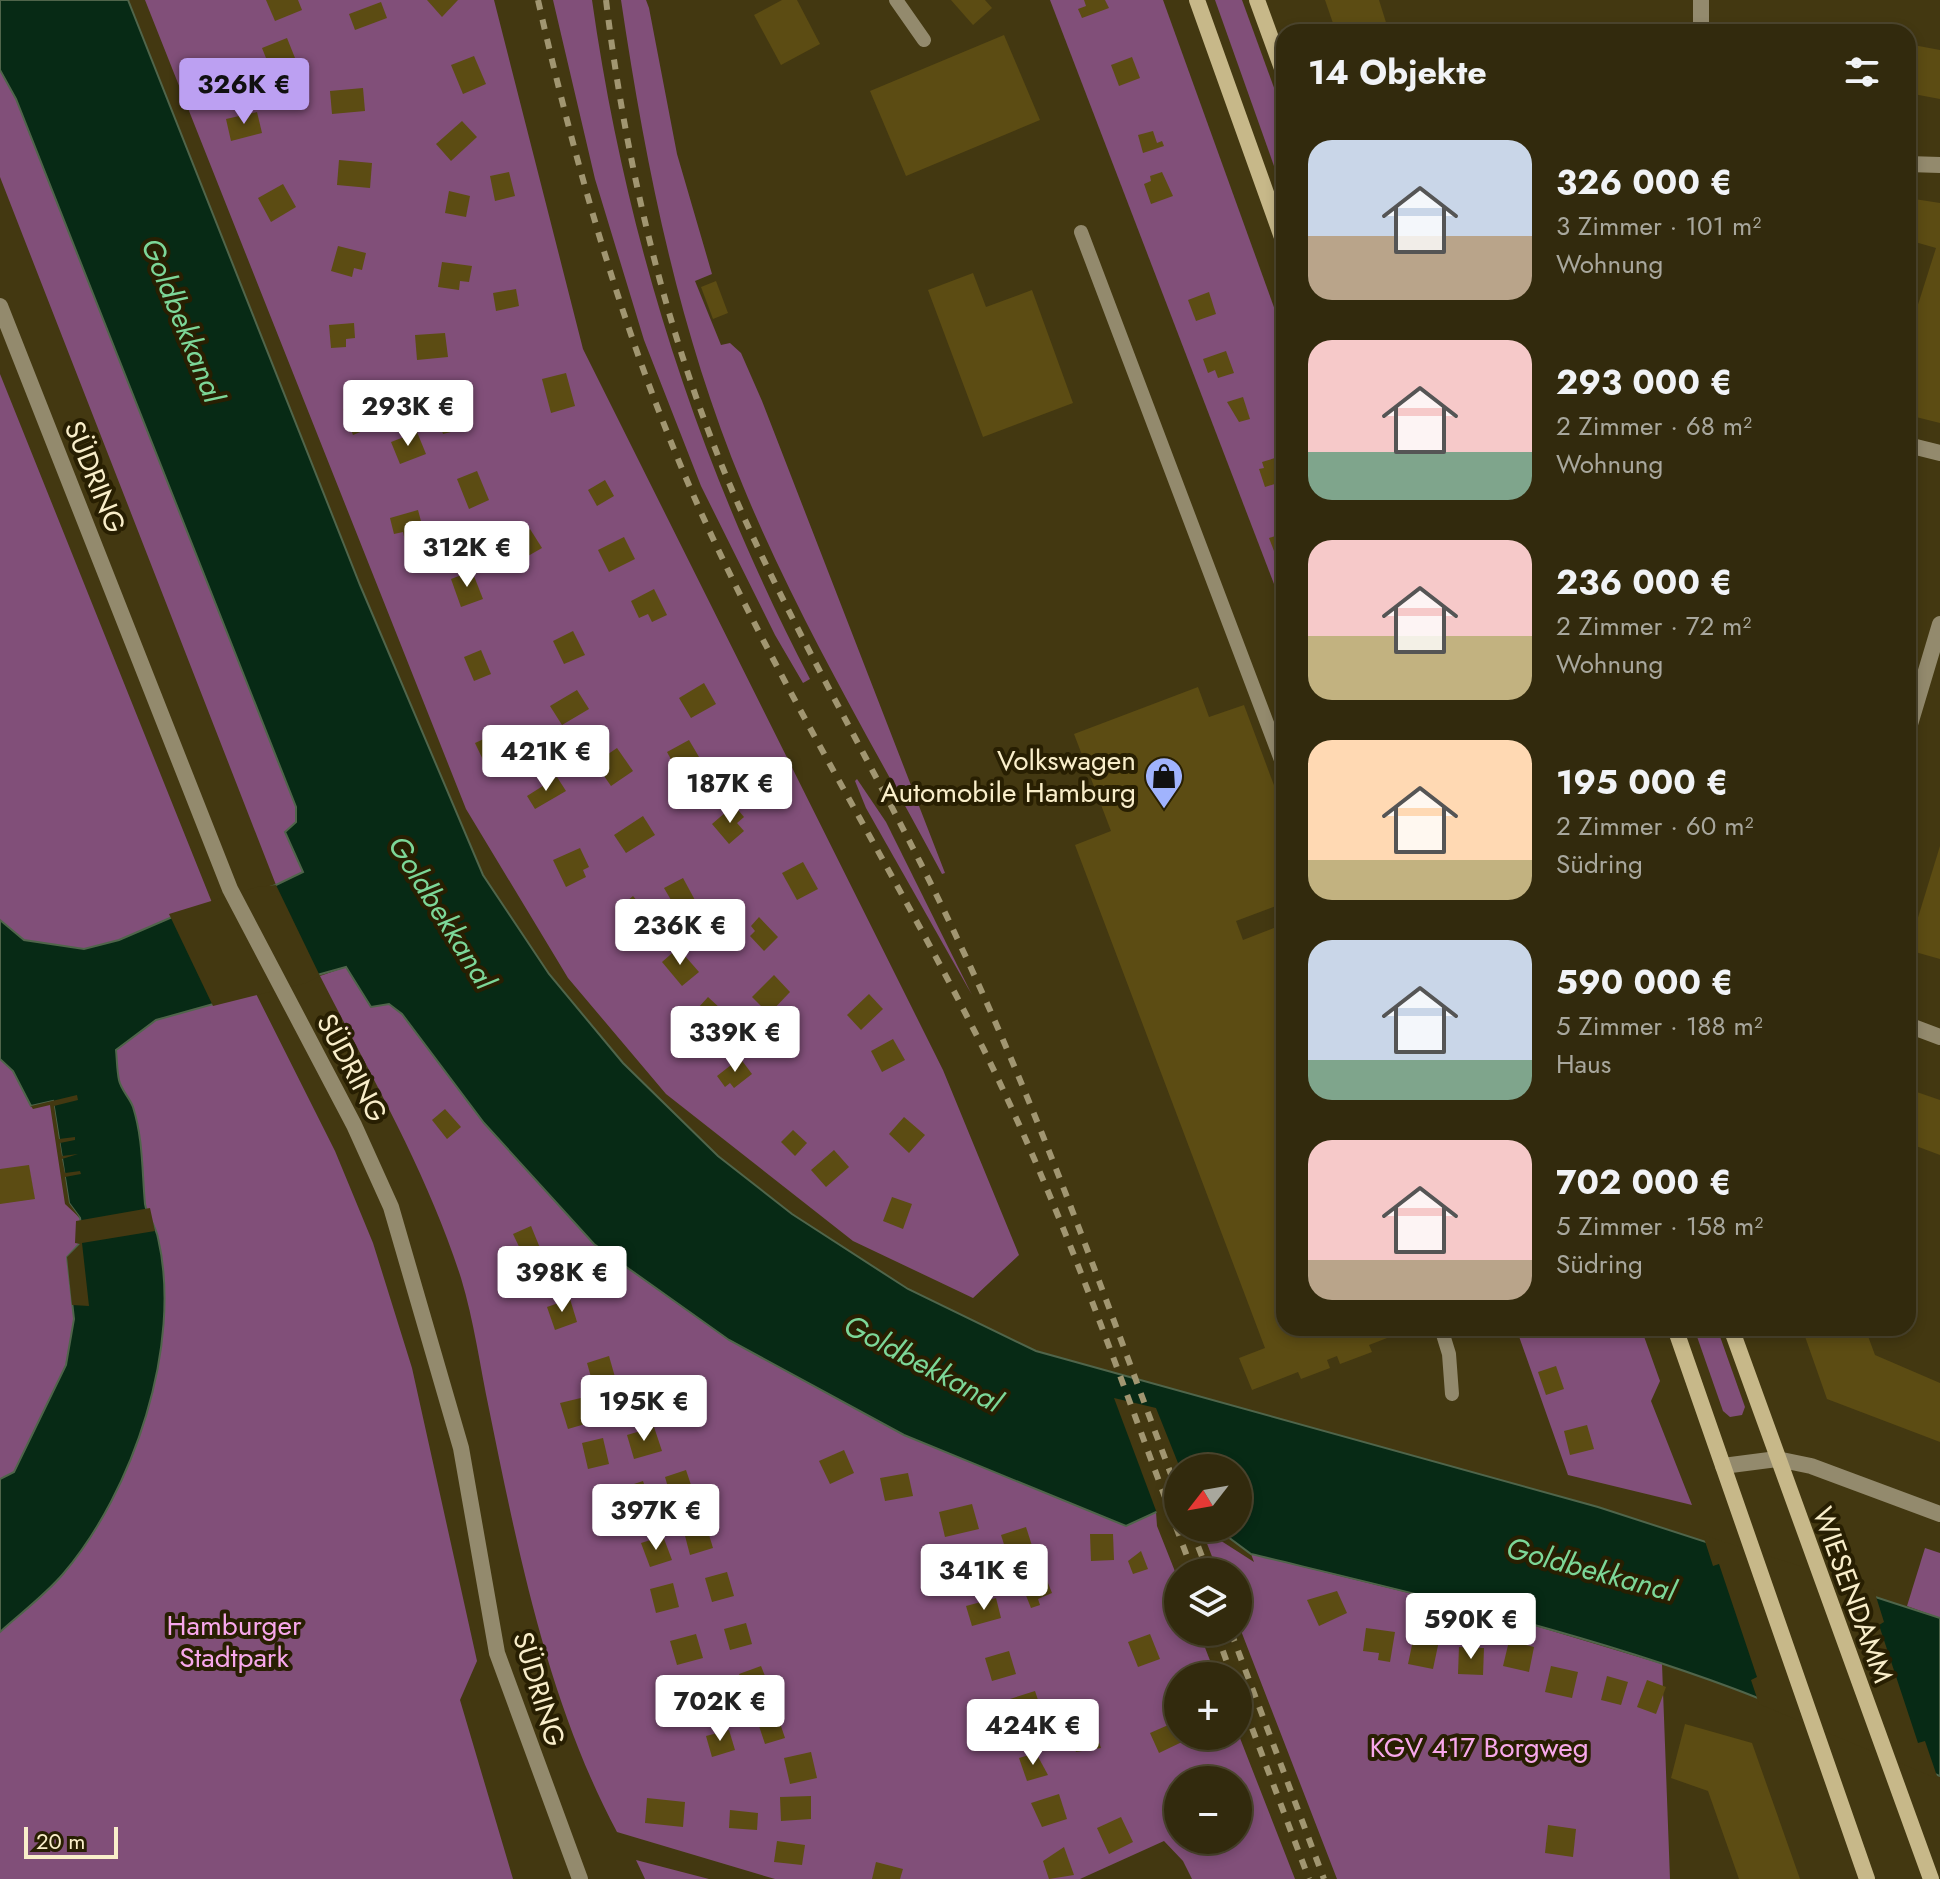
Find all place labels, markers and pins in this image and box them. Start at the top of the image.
pin: 326K € [179,58,309,126]
pin: 293K € [343,380,473,448]
pin: 312K € [402,521,532,589]
pin: 421K € [481,725,611,793]
place label: Volkswagen Automobile Hamburg [881,740,1136,813]
shop icon: Volkswagen Automobile Hamburg [1143,755,1185,810]
pin: 187K € [665,757,795,825]
pin: 236K € [615,899,745,967]
pin: 339K € [670,1006,800,1074]
pin: 398K € [497,1246,627,1314]
pin: 195K € [579,1375,709,1443]
pin: 397K € [591,1484,721,1552]
pin: 341K € [919,1544,1049,1612]
pin: 590K € [1406,1593,1536,1661]
pin: 702K € [655,1675,785,1743]
pin: 424K € [968,1699,1098,1767]

